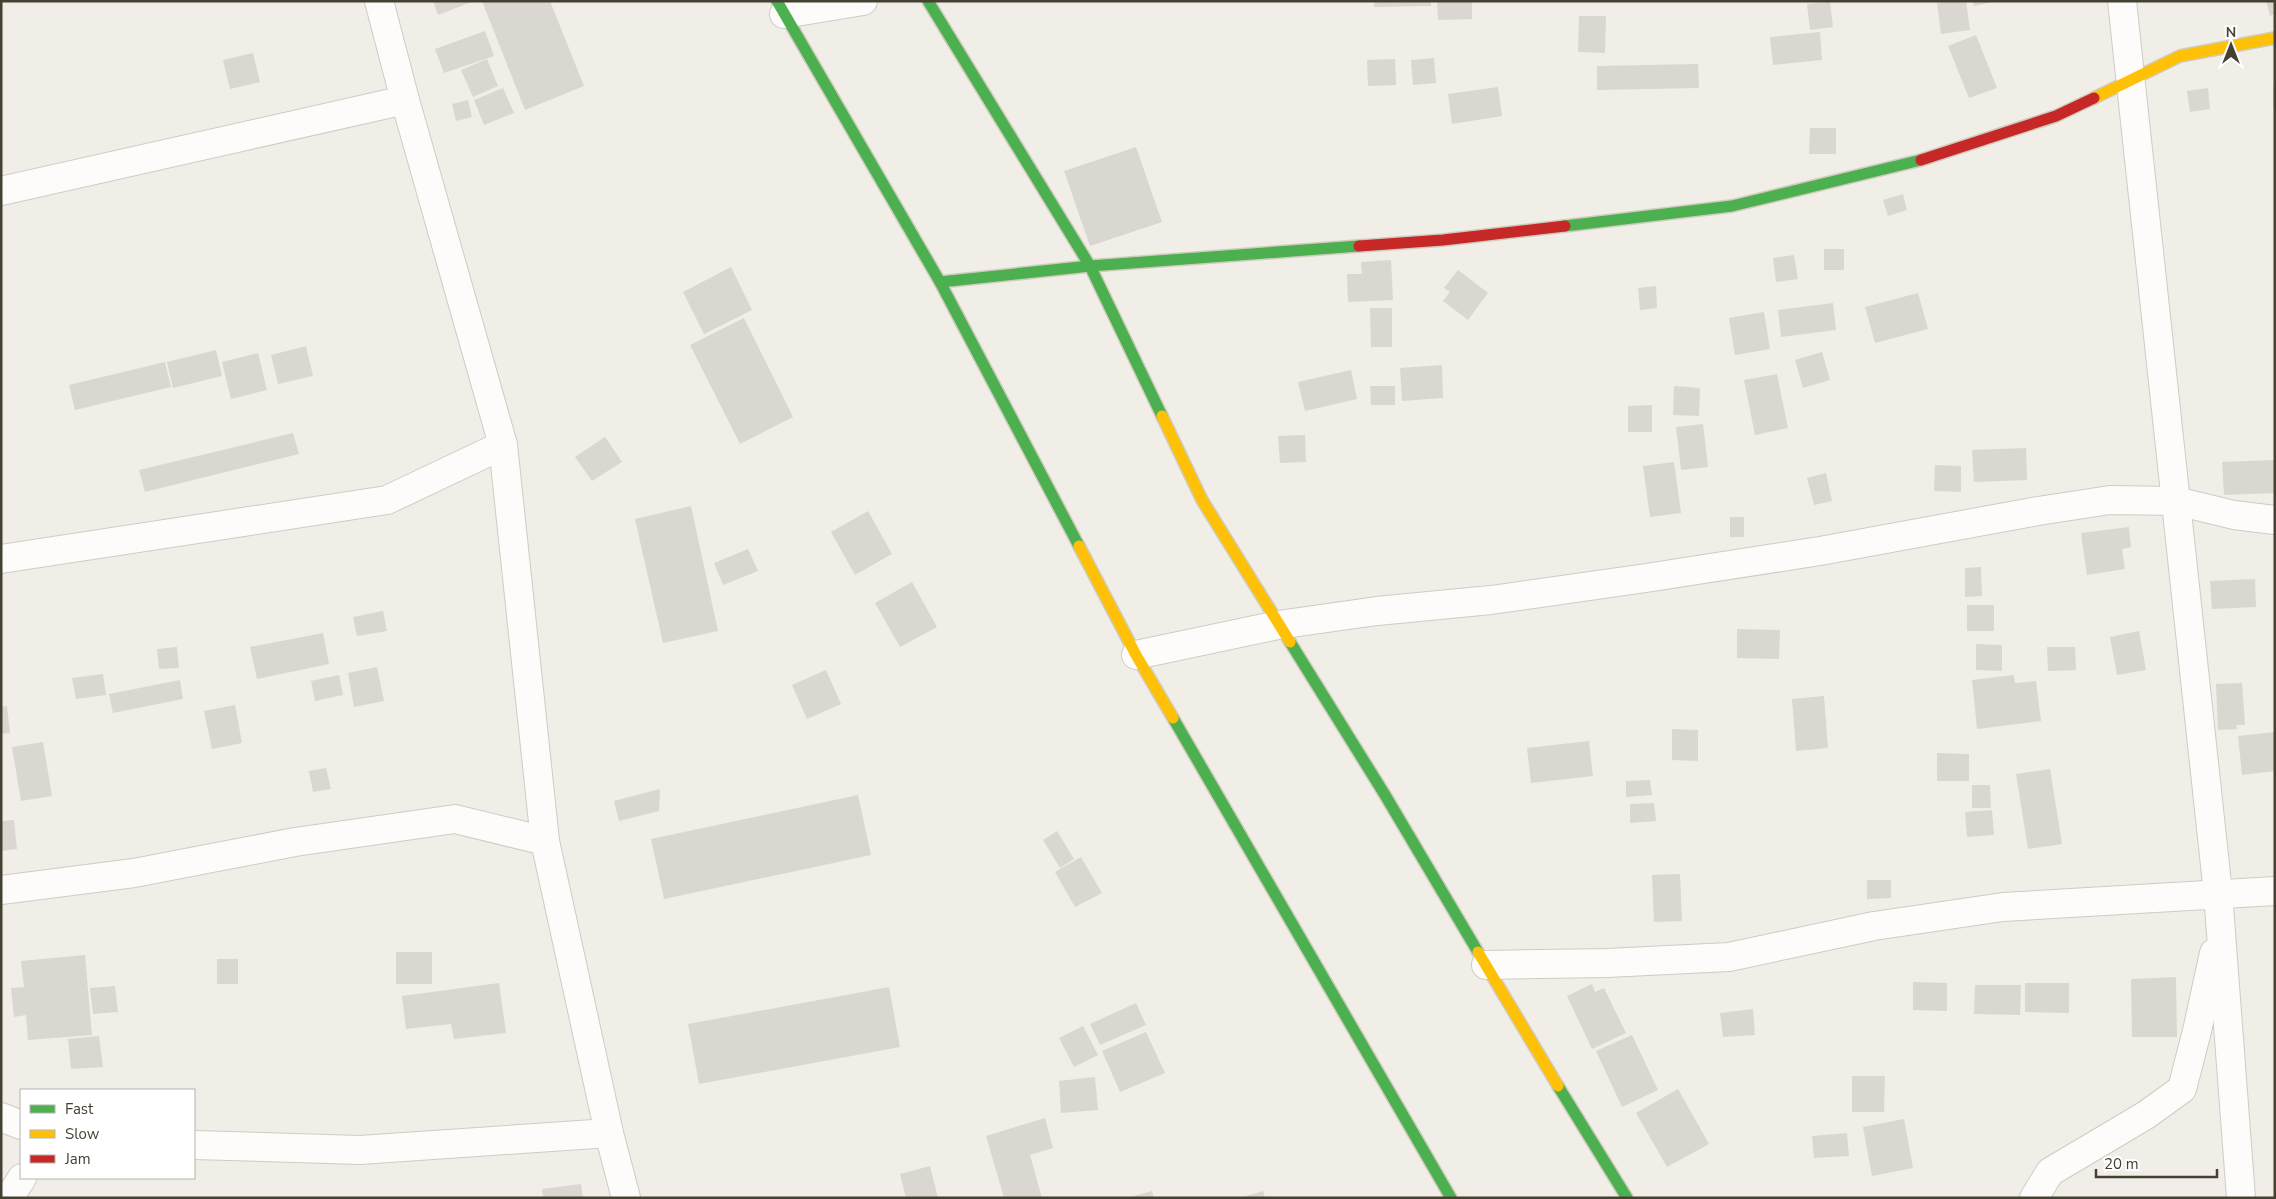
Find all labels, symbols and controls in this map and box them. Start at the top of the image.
north arrow [2206,20,2256,70]
text: N [2226,23,2236,42]
legend [20,1089,195,1179]
text: Fast [65,1099,94,1119]
text: Slow [65,1124,100,1144]
scale bar [2096,1146,2217,1178]
text: Jam [64,1149,91,1169]
text: 20 m [2104,1154,2139,1174]

